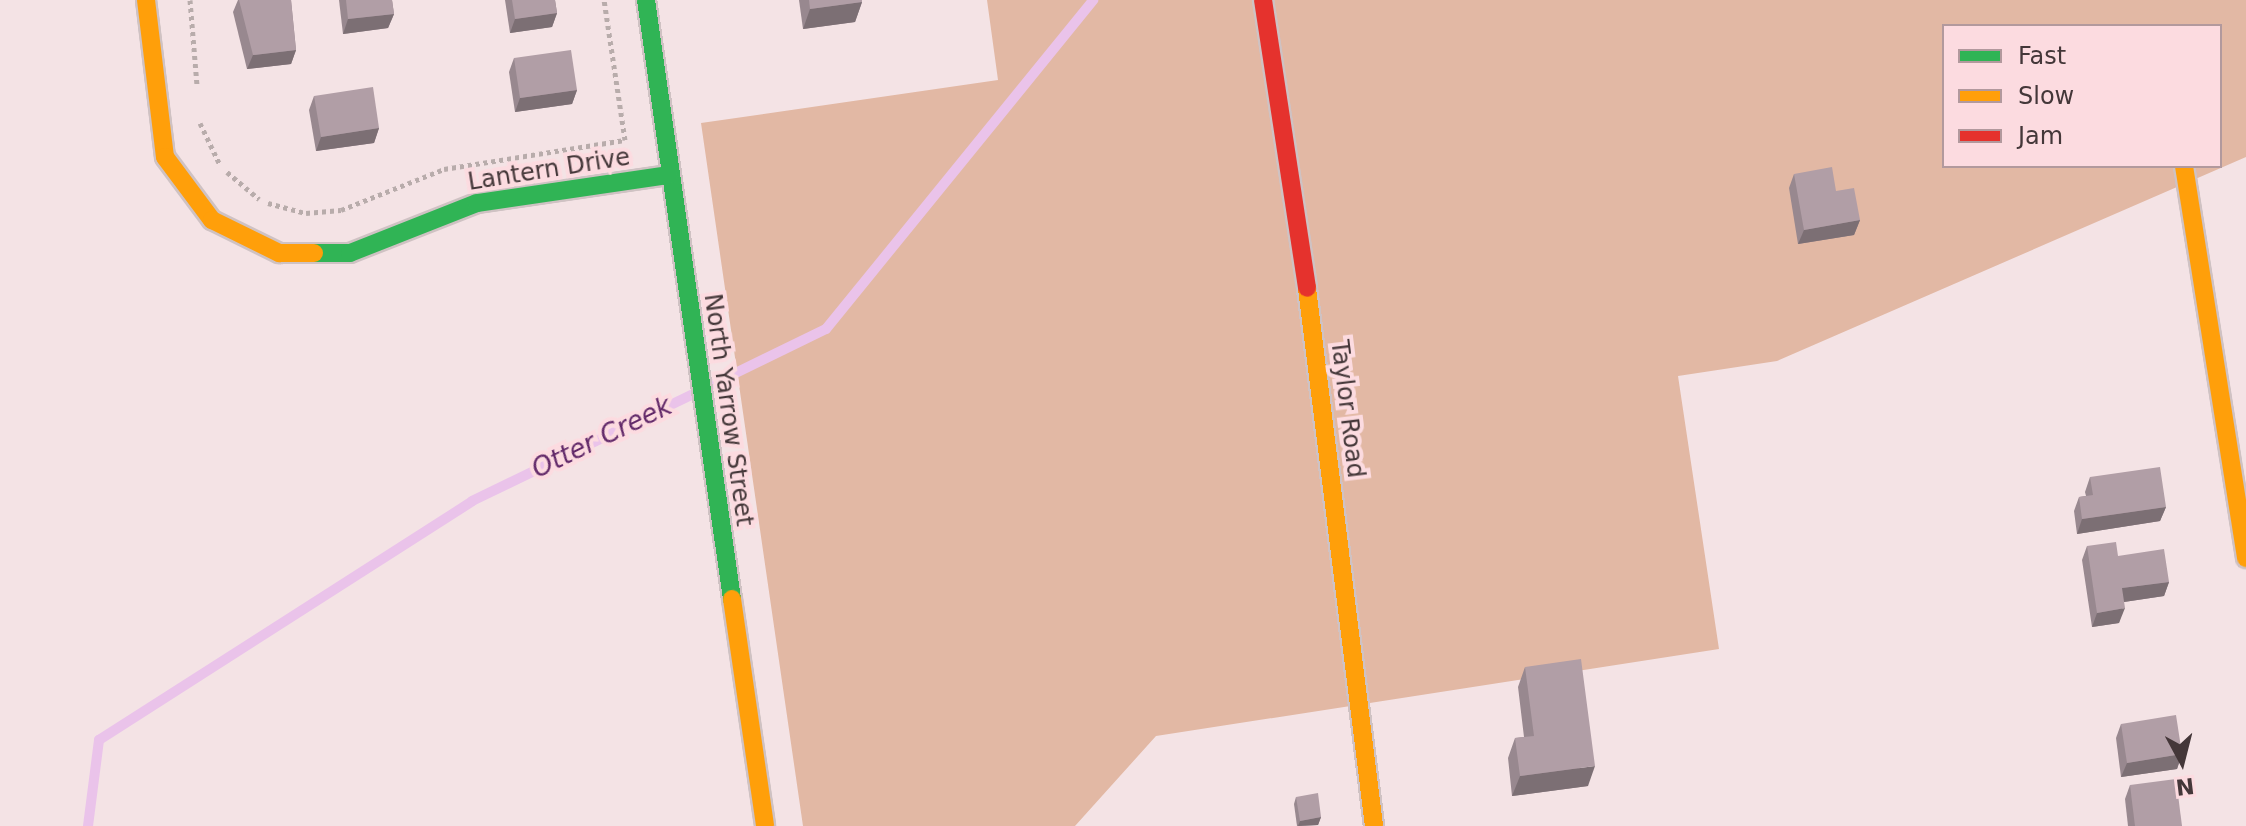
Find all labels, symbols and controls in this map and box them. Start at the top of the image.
legend [1942,24,2222,168]
text: Fast [2018,42,2066,70]
text: Slow [2018,82,2074,110]
text: Jam [2018,122,2063,150]
street label: Lantern Drive [466,143,632,197]
street label: North Yarrow Street [697,292,759,528]
street label: Taylor Road [1324,338,1370,480]
water label: Otter Creek [527,391,677,485]
north arrow [2142,722,2222,802]
text: N [2174,773,2196,800]

